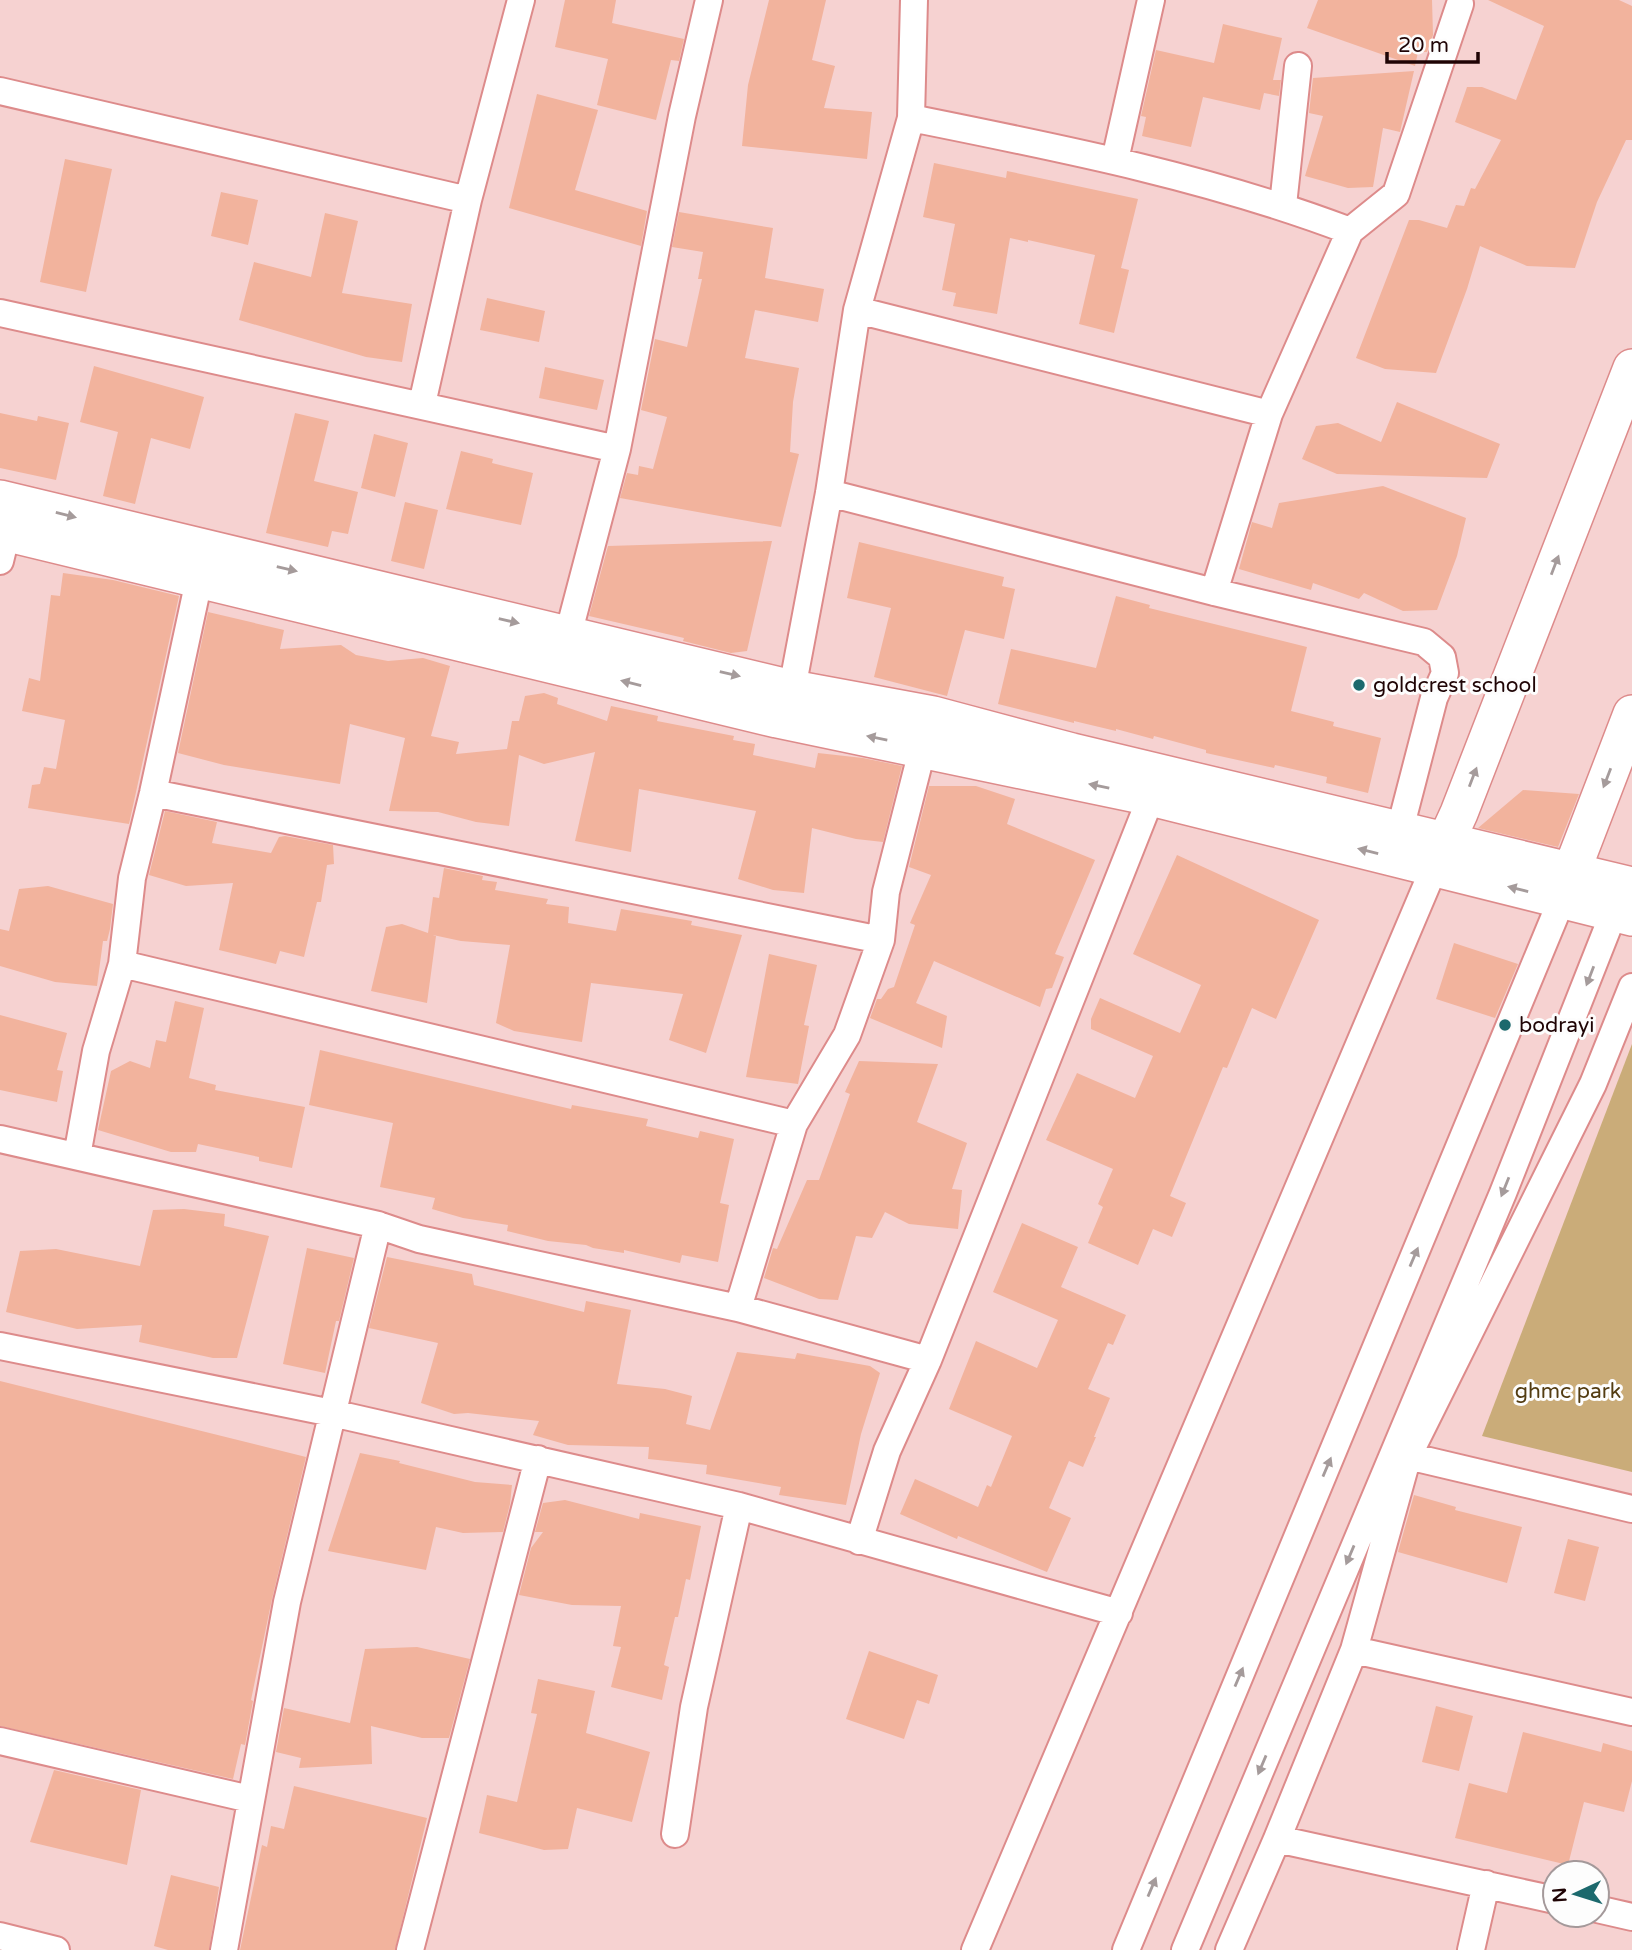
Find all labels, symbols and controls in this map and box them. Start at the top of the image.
scale bar [1387,21,1478,65]
text: 20 m [1398,33,1449,58]
one-way arrow [55,510,77,521]
one-way arrow [1550,555,1561,576]
one-way arrow [276,564,298,575]
one-way arrow [498,616,520,627]
one-way arrow [719,669,741,680]
place label: goldcrest school [1373,673,1537,698]
one-way arrow [620,677,642,688]
marker: goldcrest school [1351,677,1367,693]
one-way arrow [865,733,887,744]
one-way arrow [1467,767,1478,788]
one-way arrow [1602,767,1613,788]
one-way arrow [1088,780,1110,791]
one-way arrow [1357,845,1379,856]
one-way arrow [1507,883,1529,894]
one-way arrow [1584,966,1595,987]
place label: bodrayi [1519,1013,1594,1038]
marker: bodrayi [1497,1017,1513,1033]
one-way arrow [1500,1177,1511,1198]
one-way arrow [1409,1246,1420,1267]
park label: ghmc park [1515,1379,1621,1404]
one-way arrow [1321,1456,1332,1477]
one-way arrow [1345,1545,1356,1566]
one-way arrow [1234,1666,1245,1687]
one-way arrow [1256,1755,1268,1775]
north arrow [1541,1859,1611,1929]
one-way arrow [1146,1877,1158,1897]
text: N [1549,1887,1572,1903]

